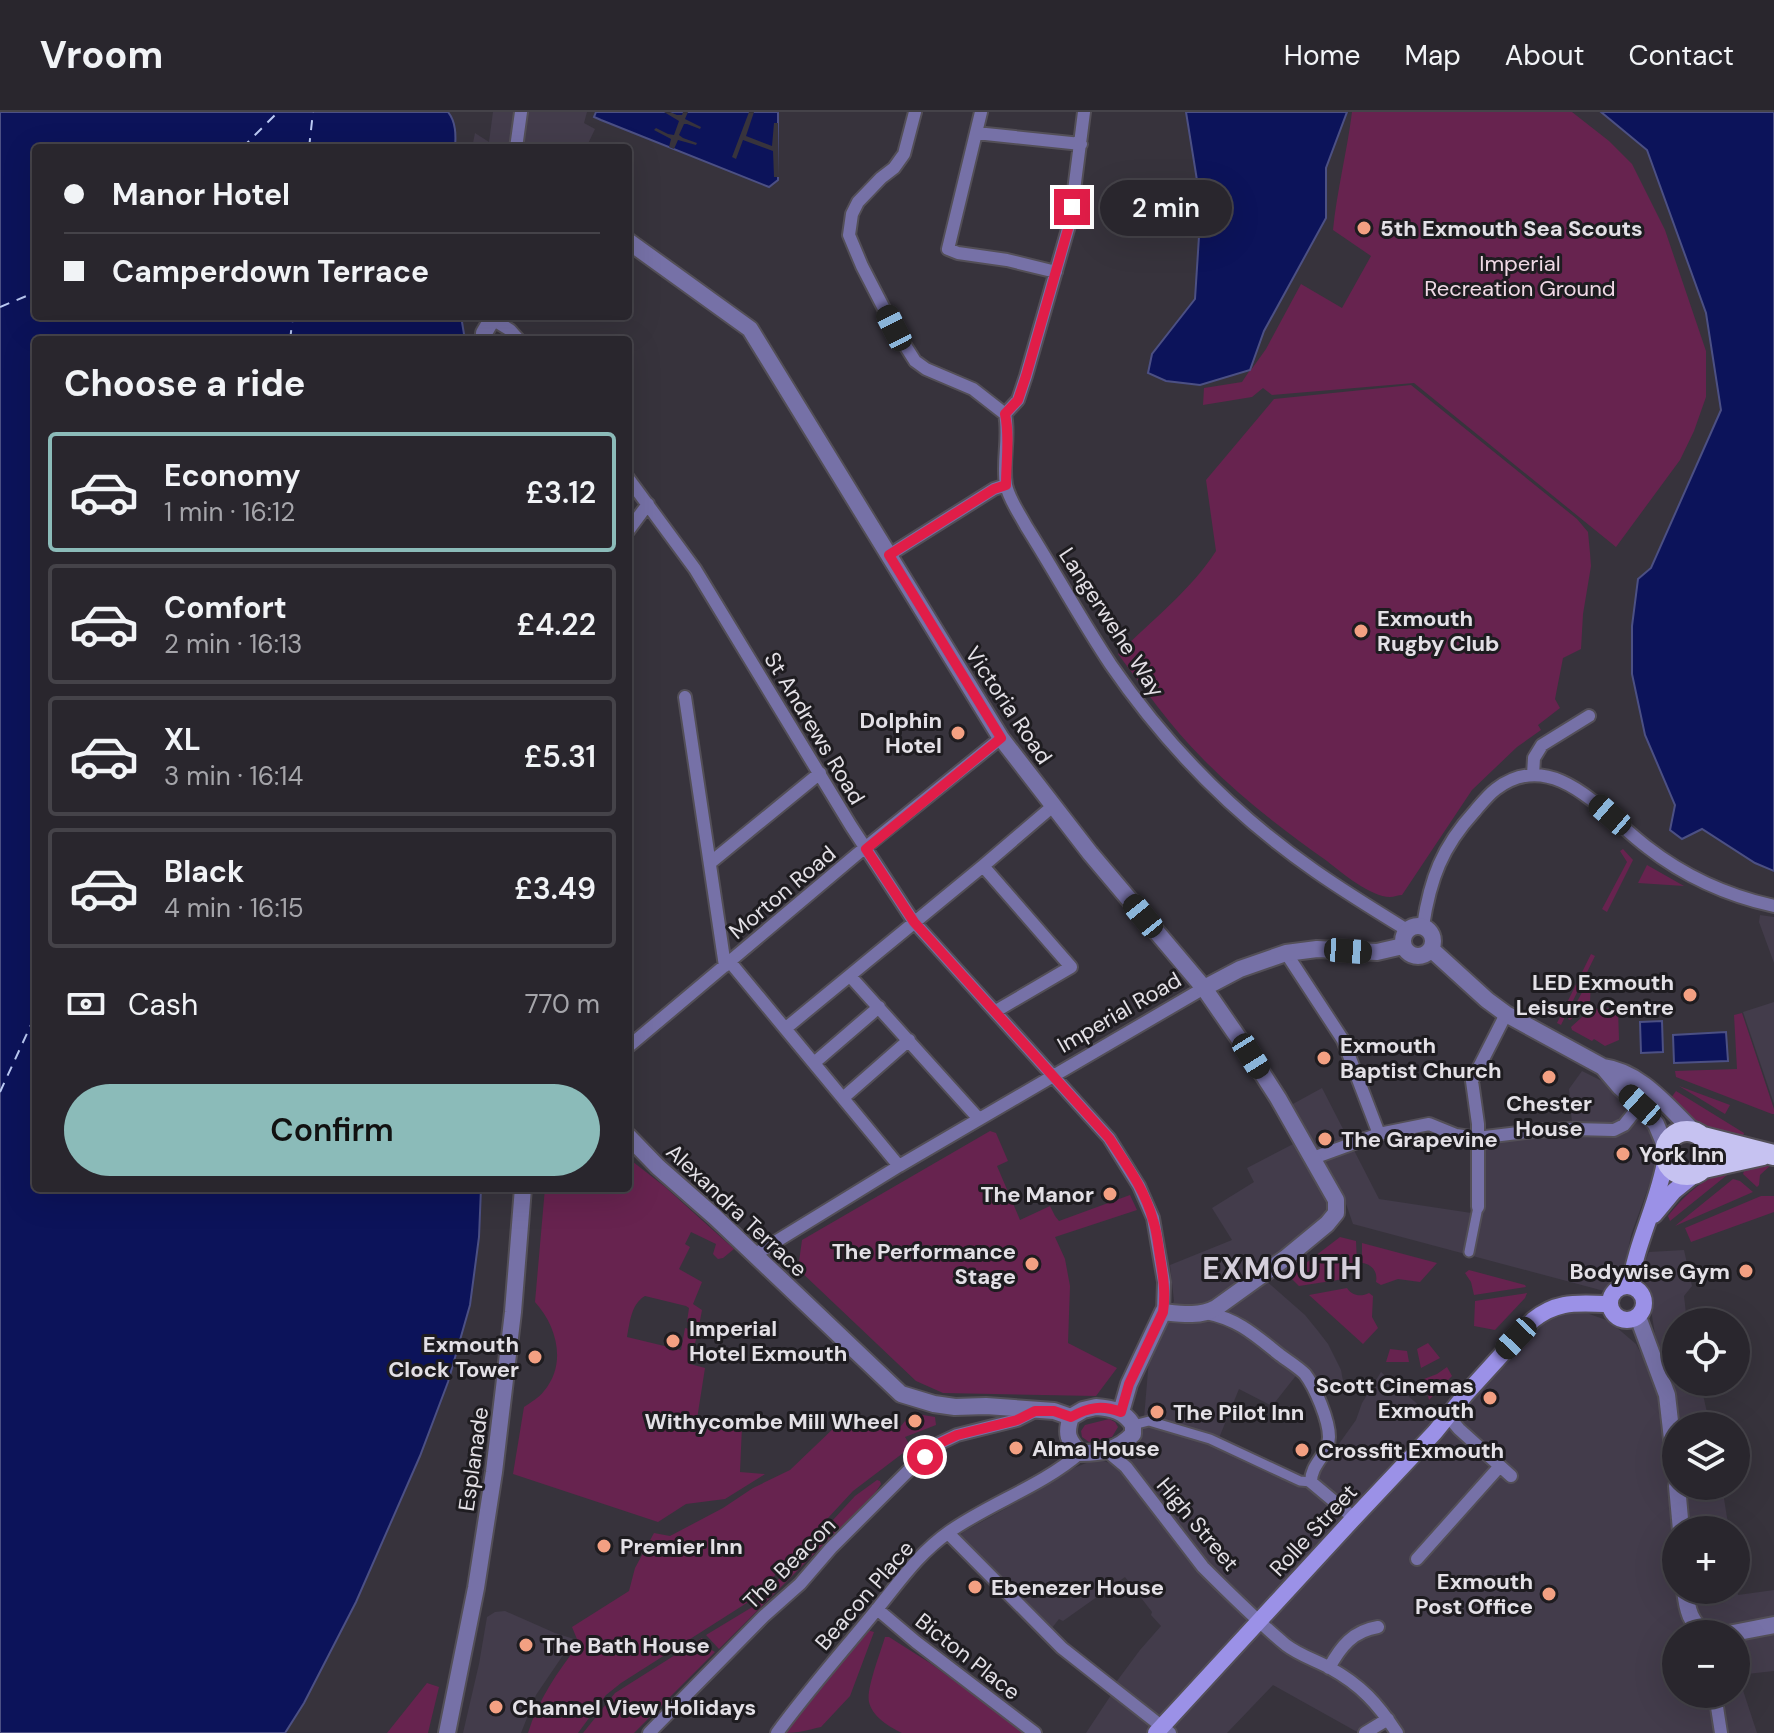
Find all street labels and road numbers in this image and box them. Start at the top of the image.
street label: Langerwehe Way [1052,542,1171,703]
street label: Victoria Road [959,641,1059,770]
street label: St Andrews Road [758,647,872,810]
street label: Morton Road [723,839,842,946]
street label: Imperial Road [1052,965,1186,1060]
street label: Alexandra Terrace [660,1137,813,1283]
street label: Esplanade [452,1405,495,1513]
street label: High Street [1150,1472,1245,1577]
street label: Rolle Street [1263,1478,1364,1583]
street label: The Beacon [737,1511,842,1616]
street label: Beacon Place [809,1534,920,1656]
street label: Bicton Place [909,1606,1026,1706]

